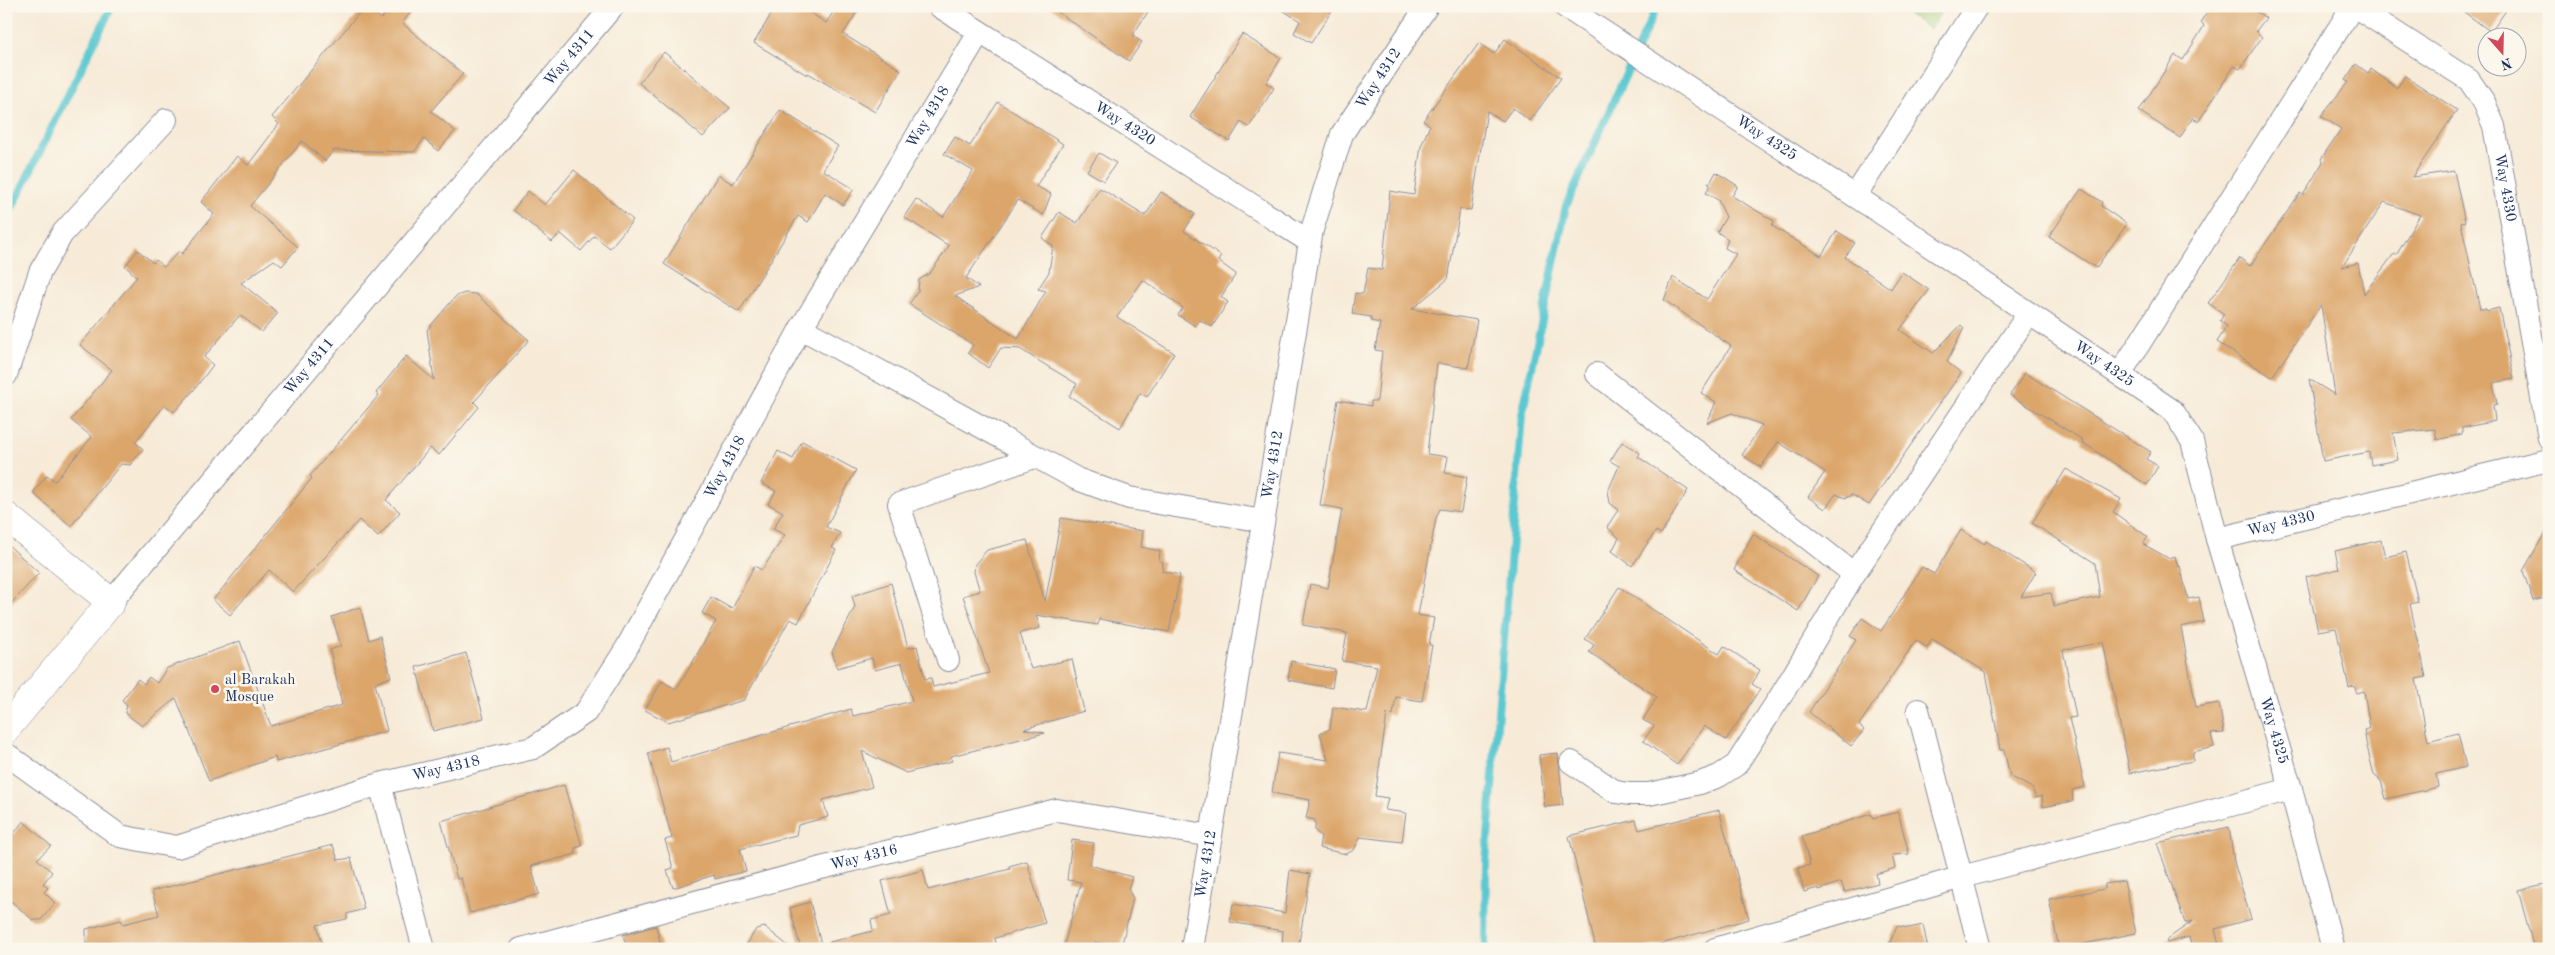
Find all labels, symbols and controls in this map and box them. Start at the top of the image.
street label: Way 4311 [542,26,598,89]
north arrow [2478,28,2528,78]
street label: Way 4312 [1353,46,1404,111]
text: N [2498,55,2514,72]
street label: Way 4318 [904,84,953,150]
street label: Way 4320 [1092,99,1158,149]
street label: Way 4325 [1734,113,1800,163]
street label: Way 4330 [2491,152,2518,223]
street label: Way 4311 [281,335,337,398]
street label: Way 4325 [2071,339,2137,390]
street label: Way 4312 [1260,429,1286,500]
street label: Way 4318 [702,433,748,501]
street label: Way 4330 [2246,508,2316,539]
place label: al Barakah Mosque [225,673,295,705]
marker: al Barakah Mosque [209,683,221,695]
street label: Way 4325 [2257,696,2291,766]
street label: Way 4318 [411,753,481,784]
street label: Way 4312 [1193,829,1219,899]
street label: Way 4316 [829,842,899,873]

